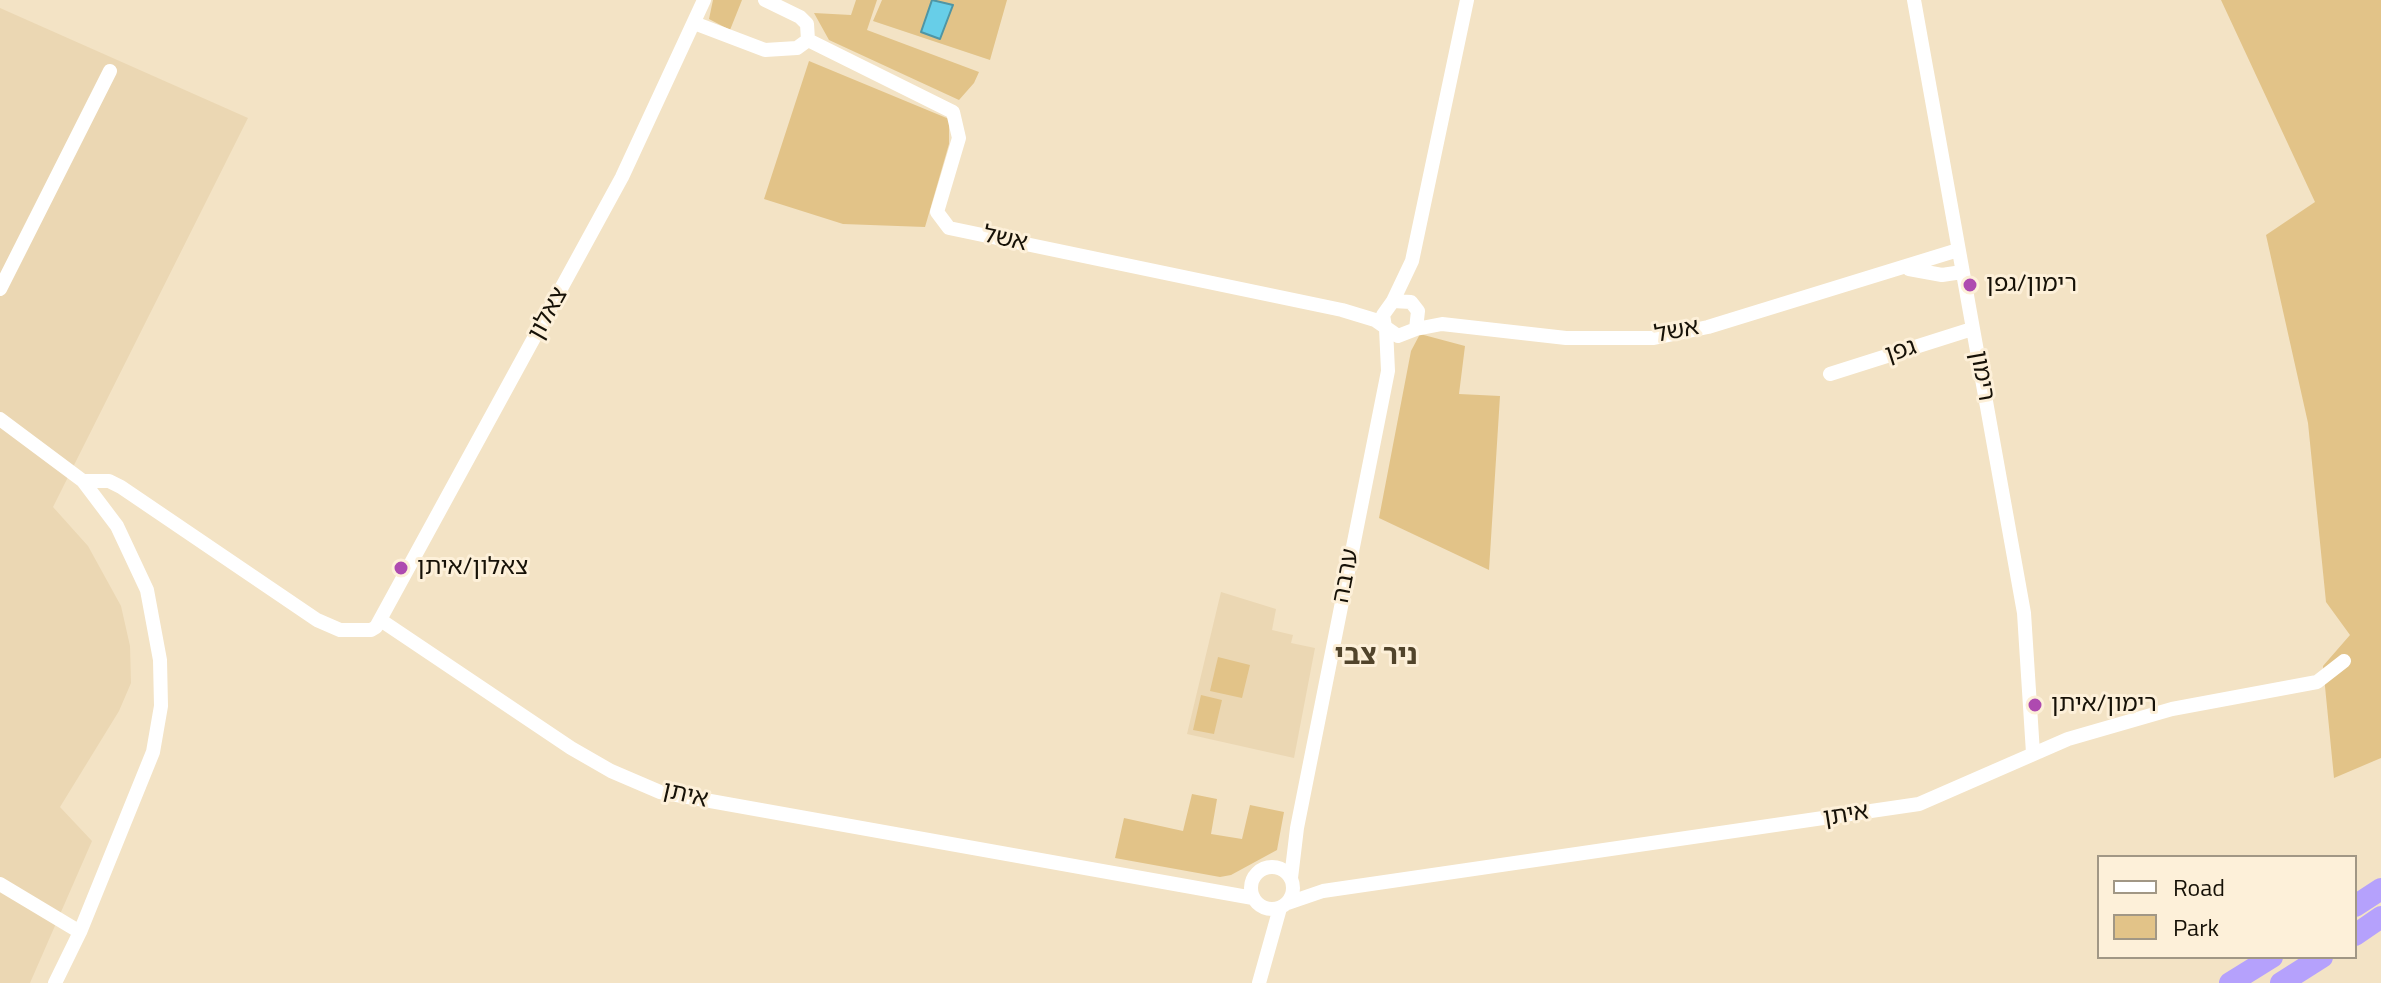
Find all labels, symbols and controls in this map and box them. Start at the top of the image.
street label: אשל [980,221,1030,259]
place label: רימון/גפן [1986,271,2077,299]
marker: רימון/גפן [1961,276,1979,294]
street label: צאלון [523,283,575,345]
street label: אשל [1652,314,1702,350]
street label: גפן [1882,334,1920,370]
street label: רימון [1962,349,2000,403]
street label: ערבה [1328,546,1366,606]
place label: צאלון/איתן [417,554,528,582]
marker: צאלון/איתן [392,559,410,577]
district label: ניר צבי [1334,640,1418,674]
place label: רימון/איתן [2051,691,2157,719]
marker: רימון/איתן [2026,696,2044,714]
street label: איתן [660,777,710,815]
street label: איתן [1821,798,1871,834]
legend [2097,855,2357,959]
text: Road [2173,869,2225,905]
text: Park [2173,909,2219,945]

